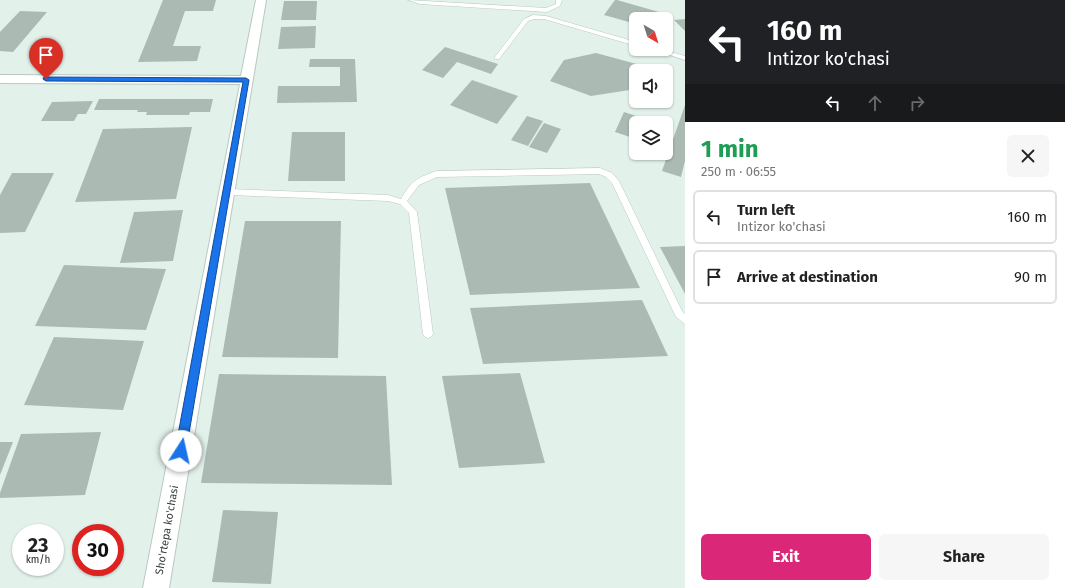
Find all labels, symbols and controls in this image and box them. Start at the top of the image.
north arrow [629,12,673,56]
map controls [629,12,673,160]
text: 160 m [767,14,842,47]
icon: left [701,16,753,68]
pin [29,38,63,79]
icon: arrive [35,44,57,66]
text: Intizor ko'chasi [767,48,890,70]
button: sound [629,64,673,108]
icon: left [822,92,844,114]
icon: ahead [864,92,886,114]
icon: right [906,92,928,114]
button: layers [629,116,673,160]
text: 1 min [701,135,759,163]
button: close [1007,135,1049,177]
text: 250 m · 06:55 [701,164,776,179]
text: Turn left [737,201,795,219]
icon: left [703,206,725,228]
text: 160 m [1007,208,1047,226]
text: Intizor ko'chasi [737,219,826,234]
icon: arrive [703,266,725,288]
text: Arrive at destination [737,268,878,286]
text: 90 m [1014,268,1047,286]
position arrow [160,430,202,472]
street label: Sho'rtepa ko'chasi [153,484,181,576]
speed limit sign: 30 [72,524,124,576]
text: 23 [28,533,48,557]
button: Exit [701,534,871,580]
button: Share [879,534,1049,580]
text: km/h [26,554,50,566]

